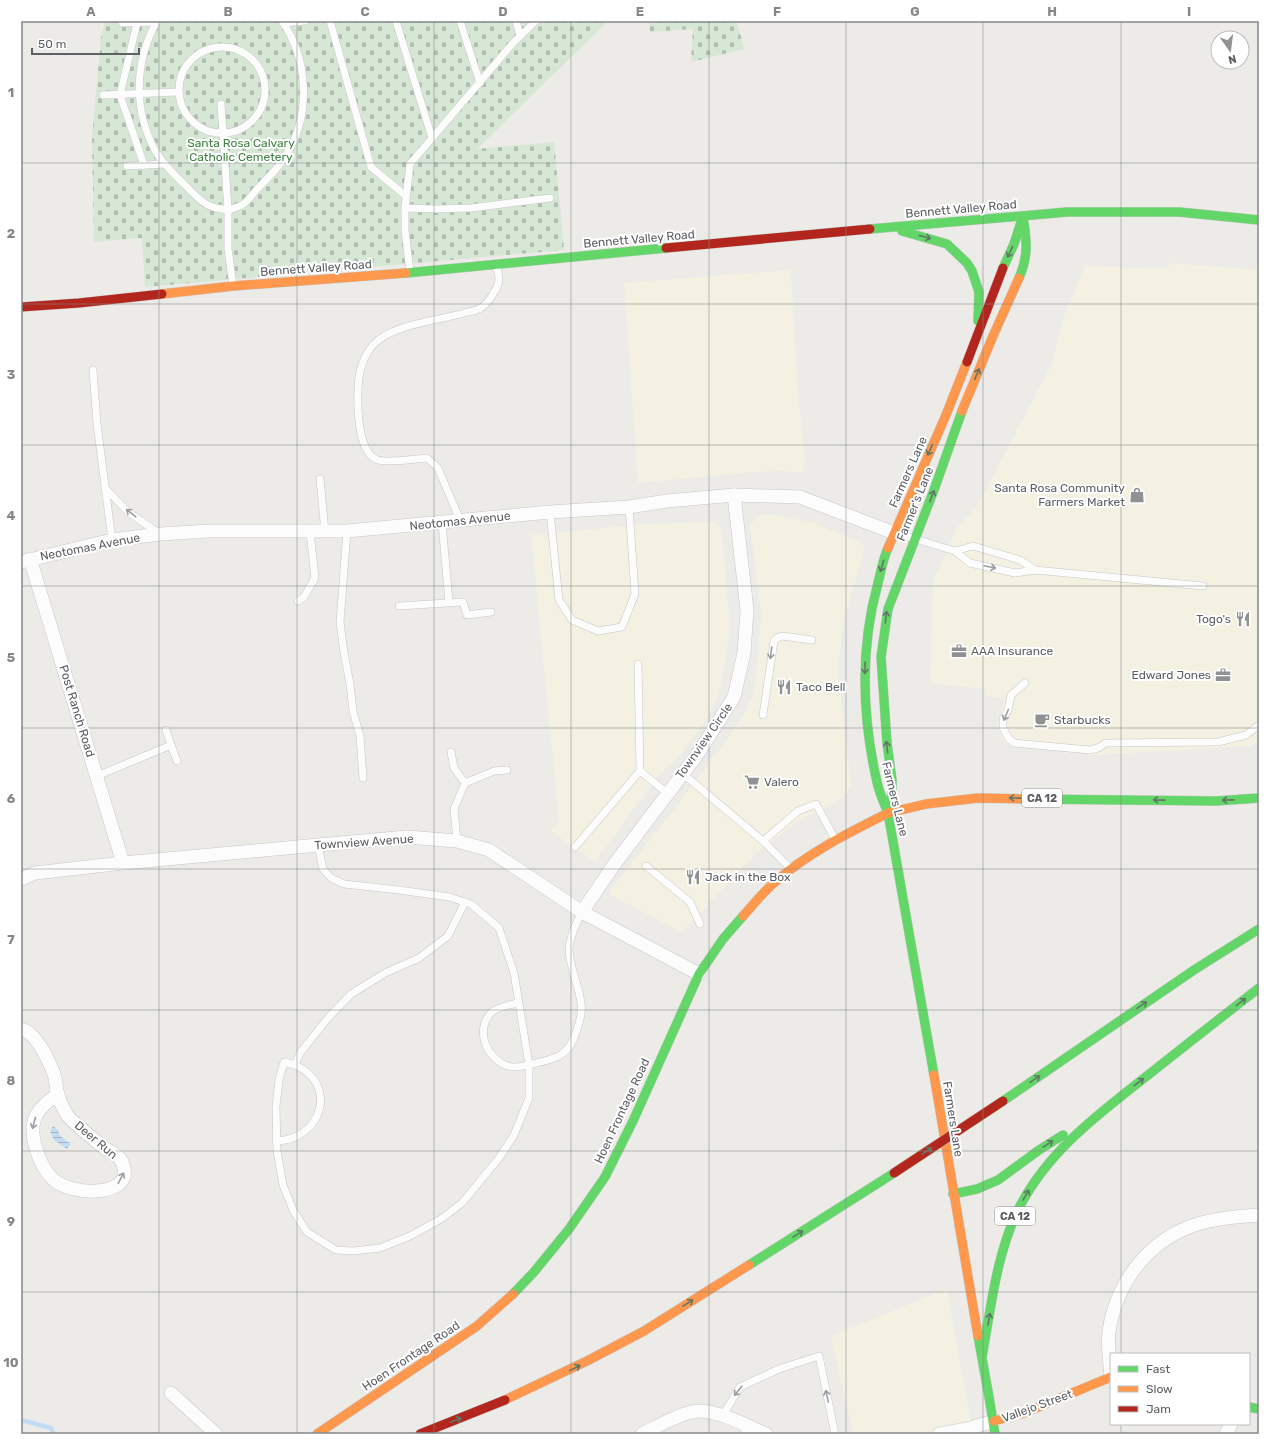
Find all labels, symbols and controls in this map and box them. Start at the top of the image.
text: A [86,4,96,19]
text: B [223,4,233,19]
text: C [360,4,370,19]
text: D [498,4,508,19]
text: E [636,4,644,19]
text: F [773,4,781,19]
text: G [910,4,920,19]
text: H [1047,4,1057,19]
text: I [1187,4,1191,19]
scale bar [32,30,139,56]
north arrow [1210,30,1250,70]
text: 50 m [38,37,66,51]
text: N [1227,52,1238,67]
text: 1 [8,85,14,100]
park label: Santa Rosa Calvary Catholic Cemetery [187,136,295,164]
street label: Bennett Valley Road [905,197,1017,221]
text: 2 [7,226,15,241]
street label: Bennett Valley Road [583,227,695,251]
one-way arrow [918,234,931,241]
one-way arrow [1006,246,1013,258]
street label: Bennett Valley Road [260,257,372,279]
text: 3 [7,367,16,382]
one-way arrow [974,369,982,381]
street label: Farmers Lane [886,434,930,510]
one-way arrow [926,444,934,456]
street label: Farmer's Lane [894,465,936,543]
place label: Santa Rosa Community Farmers Market [994,481,1125,509]
shop icon: Santa Rosa Community Farmers Market [1128,486,1146,504]
one-way arrow [929,491,936,503]
text: 4 [7,508,16,523]
one-way arrow [125,509,136,517]
street label: Neotomas Avenue [409,509,511,533]
street label: Neotomas Avenue [39,530,141,564]
one-way arrow [878,560,885,573]
one-way arrow [983,564,996,572]
restaurant icon: Togo's [1234,610,1252,628]
one-way arrow [883,611,890,624]
place label: Togo's [1196,612,1231,626]
office icon: AAA Insurance [950,642,968,660]
place label: AAA Insurance [971,644,1054,658]
one-way arrow [767,646,775,659]
text: 5 [7,650,15,665]
one-way arrow [861,661,869,674]
street label: Post Ranch Road [56,663,98,759]
office icon: Edward Jones [1214,666,1232,684]
place label: Edward Jones [1131,668,1211,682]
restaurant icon: Taco Bell [775,678,793,696]
place label: Taco Bell [796,680,846,694]
street label: Townview Circle [673,700,735,782]
one-way arrow [1002,708,1009,720]
cafe icon: Starbucks [1033,711,1051,729]
place label: Starbucks [1054,713,1111,727]
one-way arrow [884,741,891,754]
street label: Farmers Lane [879,760,911,838]
supermarket icon: Valero [743,773,761,791]
place label: Valero [764,775,799,789]
road number: CA 12 [1022,789,1062,807]
text: 6 [7,791,16,806]
one-way arrow [1009,794,1022,802]
one-way arrow [1153,796,1166,804]
one-way arrow [1222,796,1235,804]
street label: Townview Avenue [314,832,414,852]
restaurant icon: Jack in the Box [684,868,702,886]
place label: Jack in the Box [705,870,791,884]
text: 7 [7,932,15,947]
one-way arrow [1236,998,1247,1006]
one-way arrow [1137,1001,1148,1009]
street label: Hoen Frontage Road [591,1056,653,1166]
text: 8 [7,1073,16,1088]
one-way arrow [1029,1075,1040,1083]
one-way arrow [1134,1078,1145,1087]
street label: Farmers Lane [940,1080,966,1158]
one-way arrow [30,1116,38,1129]
street label: Deer Run [72,1118,120,1162]
one-way arrow [1042,1140,1054,1148]
one-way arrow [921,1147,932,1155]
one-way arrow [118,1172,125,1184]
one-way arrow [1023,1189,1031,1201]
road number: CA 12 [995,1207,1035,1225]
text: 9 [7,1214,15,1229]
one-way arrow [792,1229,803,1238]
one-way arrow [682,1299,693,1307]
one-way arrow [986,1313,994,1326]
street label: Hoen Frontage Road [360,1318,462,1394]
legend [1110,1353,1250,1425]
text: 10 [3,1355,19,1370]
text: Fast [1146,1362,1170,1376]
one-way arrow [569,1364,581,1371]
text: Slow [1146,1382,1173,1396]
one-way arrow [734,1385,743,1396]
street label: Vallejo Street [1000,1387,1074,1425]
one-way arrow [823,1390,831,1403]
text: Jam [1146,1402,1171,1416]
one-way arrow [450,1416,462,1424]

